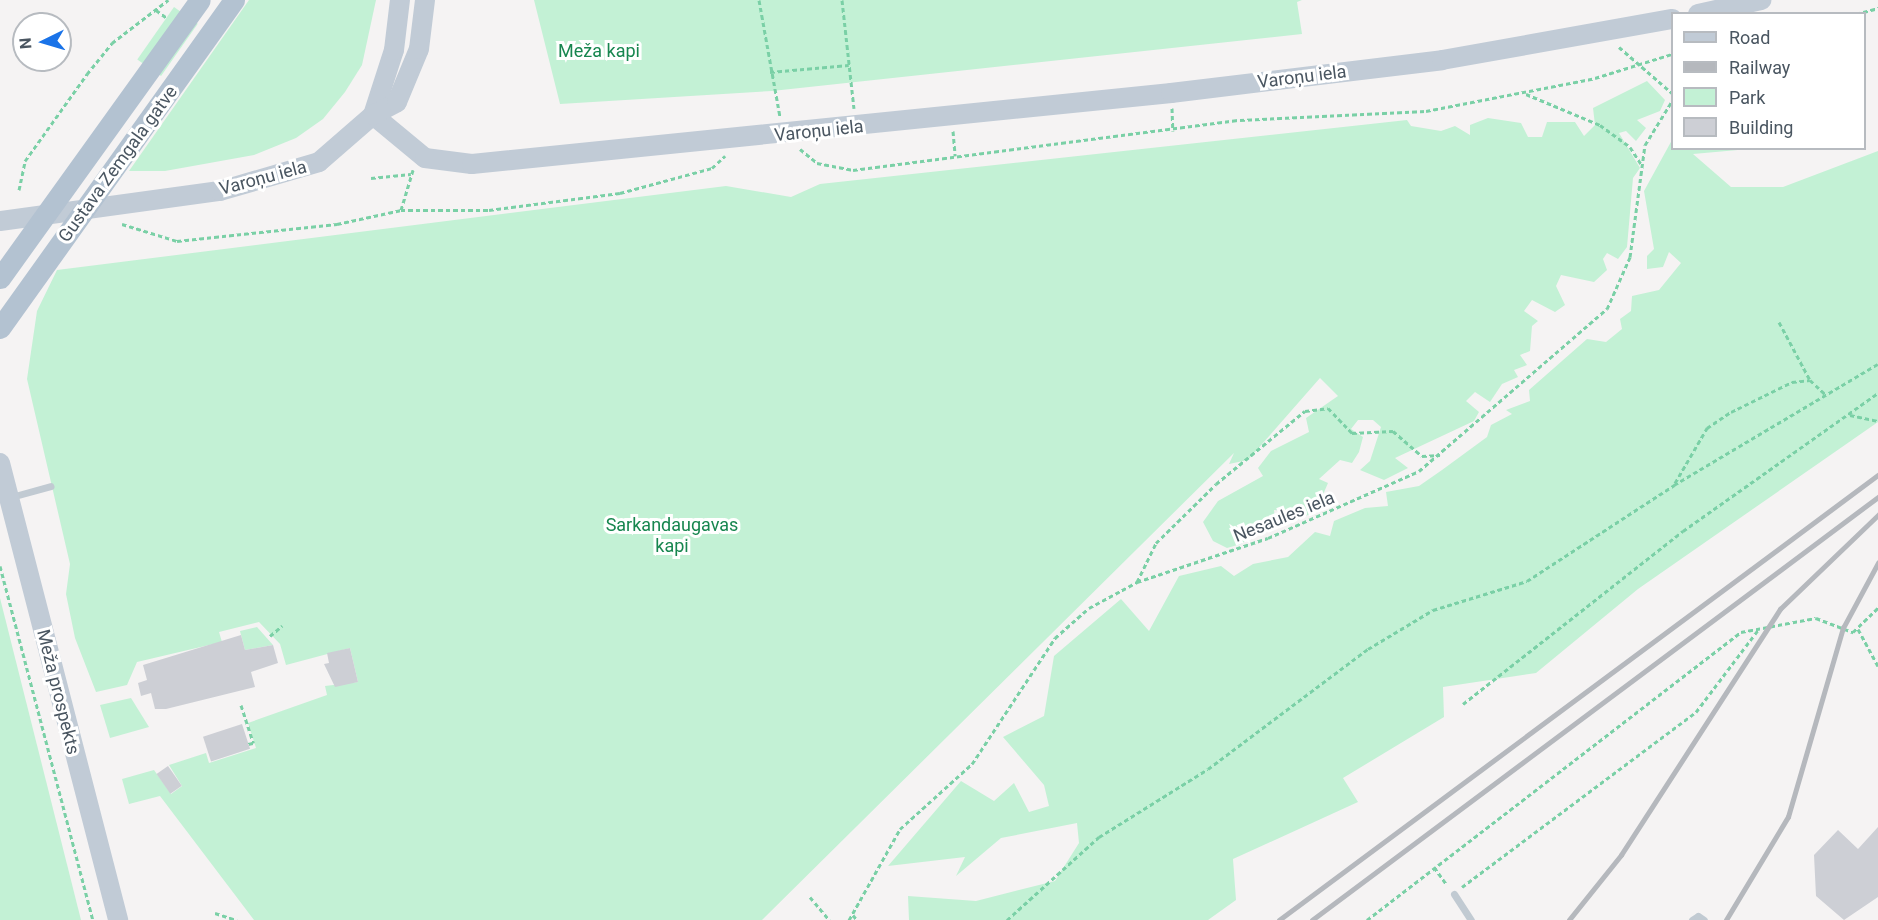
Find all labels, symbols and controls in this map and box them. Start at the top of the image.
north arrow [12,12,72,72]
legend [1671,12,1866,150]
text: Road [1729,27,1770,48]
text: N [16,37,36,50]
park label: Meža kapi [558,40,640,62]
text: Railway [1729,57,1790,78]
street label: Varoņu iela [1256,61,1348,93]
street label: Gustava Zemgala gatve [54,81,182,247]
text: Park [1729,87,1765,108]
street label: Varoņu iela [773,116,865,146]
text: Building [1729,117,1793,138]
street label: Varoņu iela [217,156,309,200]
street label: Nesaules iela [1230,487,1338,547]
park label: Sarkandaugavas kapi [606,515,738,558]
street label: Meža prospekts [32,627,84,757]

